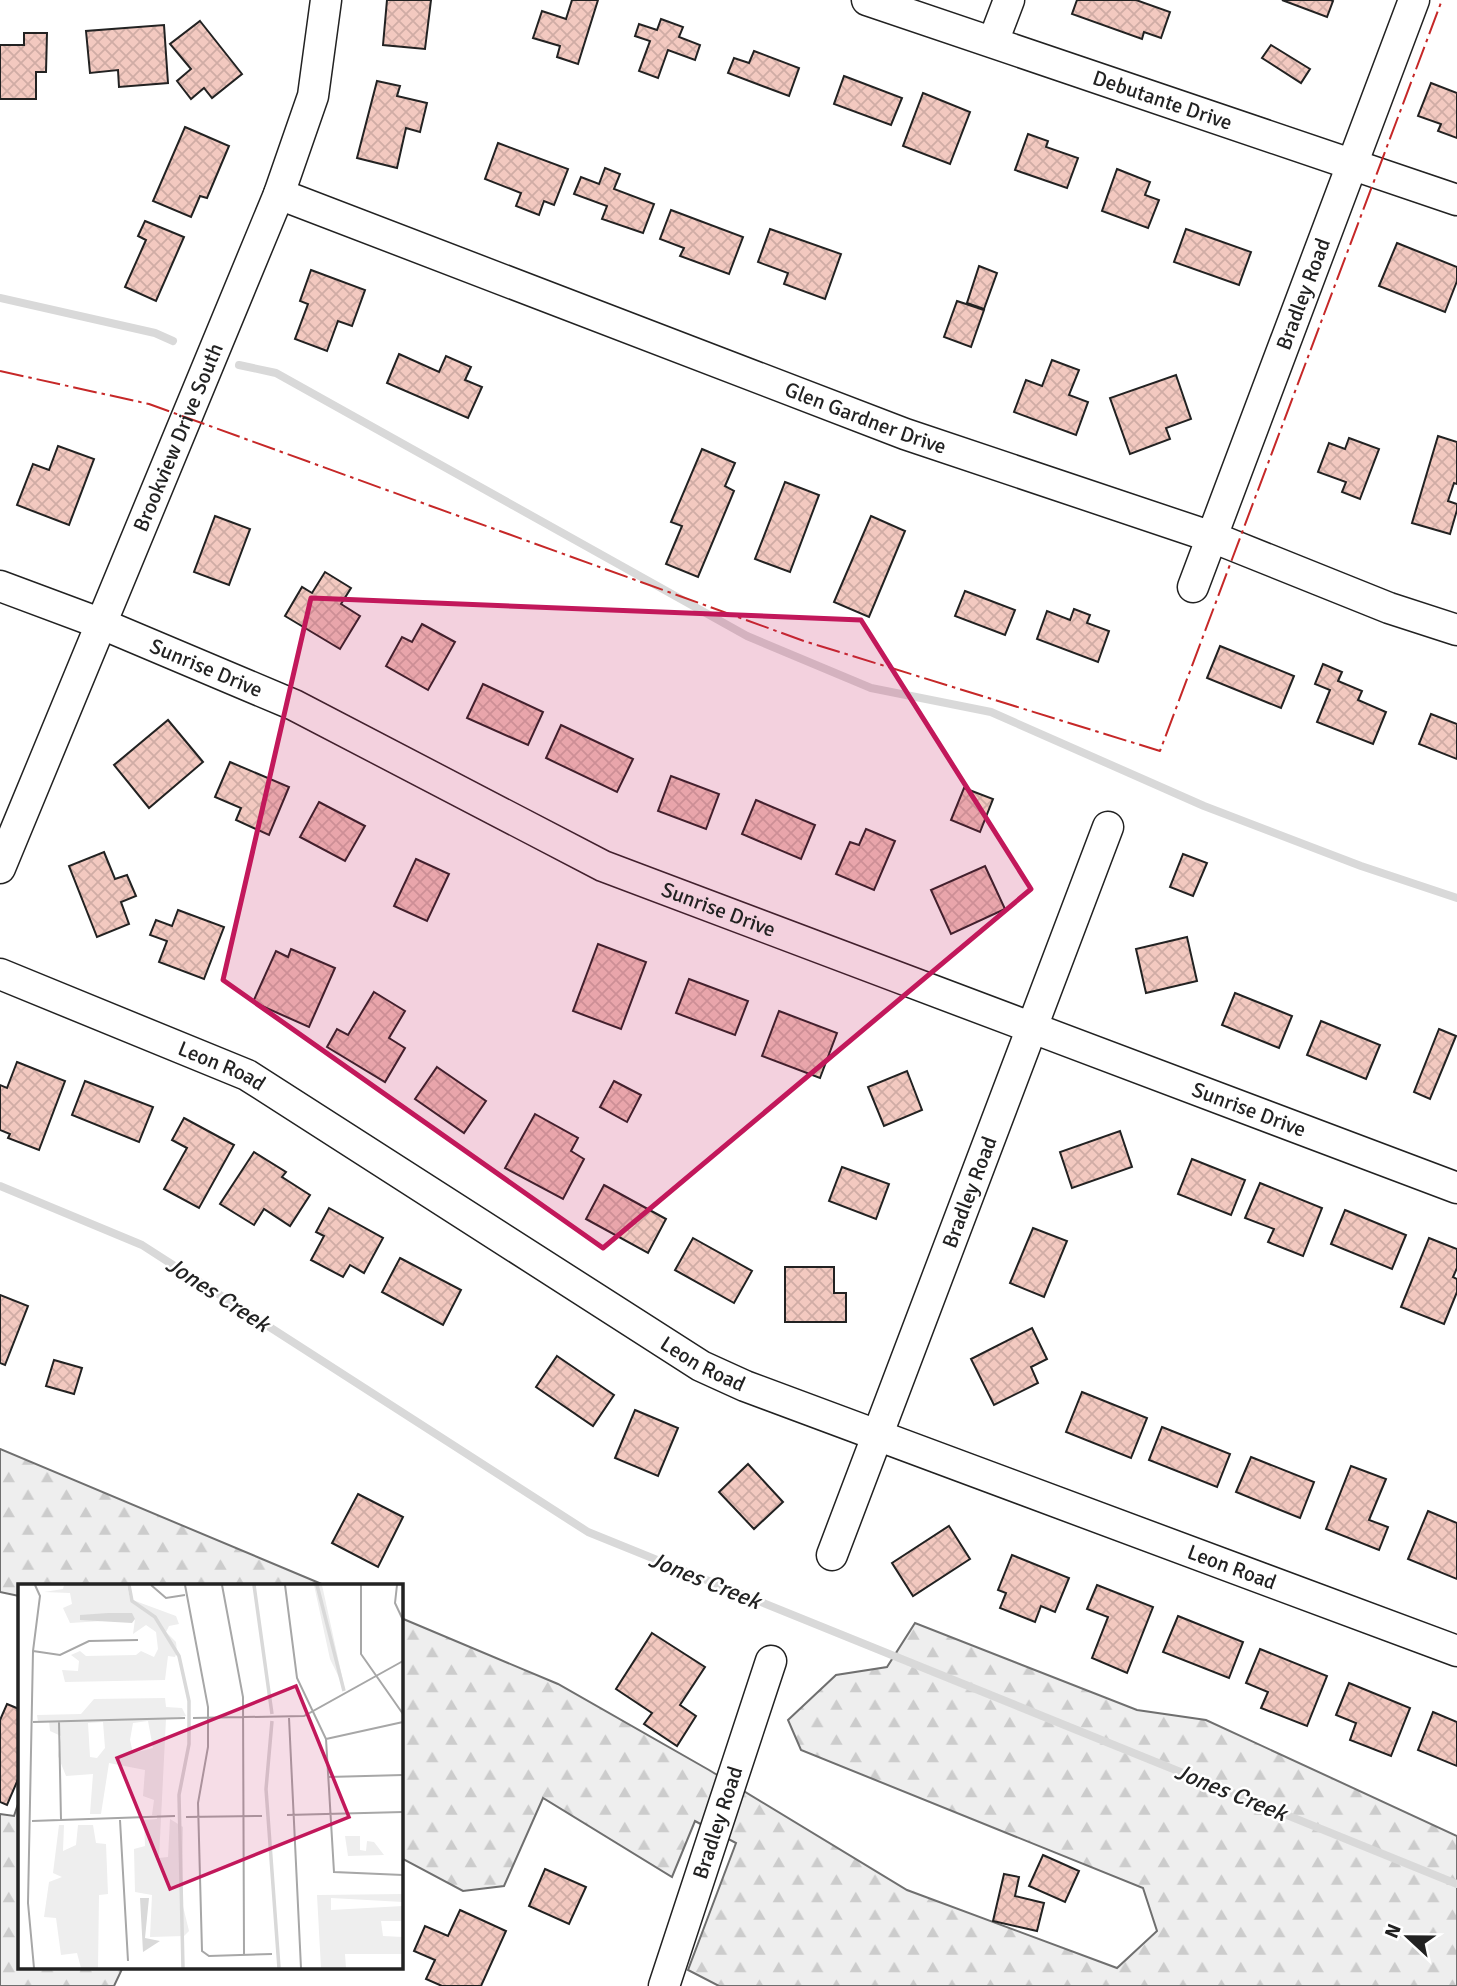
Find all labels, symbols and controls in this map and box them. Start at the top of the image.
street label: Debutante Drive [1089,64,1236,136]
street label: Bradley Road [1270,235,1336,354]
street label: Brookview Drive South [128,339,229,536]
street label: Glen Gardner Drive [781,376,950,460]
street label: Sunrise Drive [146,633,266,703]
street label: Sunrise Drive [658,876,779,943]
street label: Leon Road [174,1035,271,1097]
street label: Sunrise Drive [1188,1076,1310,1143]
street label: Bradley Road [937,1133,1003,1252]
water label: Jones Creek [160,1250,277,1340]
street label: Leon Road [656,1330,749,1397]
street label: Leon Road [1184,1539,1280,1596]
water label: Jones Creek [645,1545,767,1617]
inset map [18,1584,402,1968]
water label: Jones Creek [1171,1757,1293,1829]
street label: Bradley Road [687,1763,748,1882]
north arrow [1373,1902,1443,1972]
text: N [1380,1920,1407,1942]

